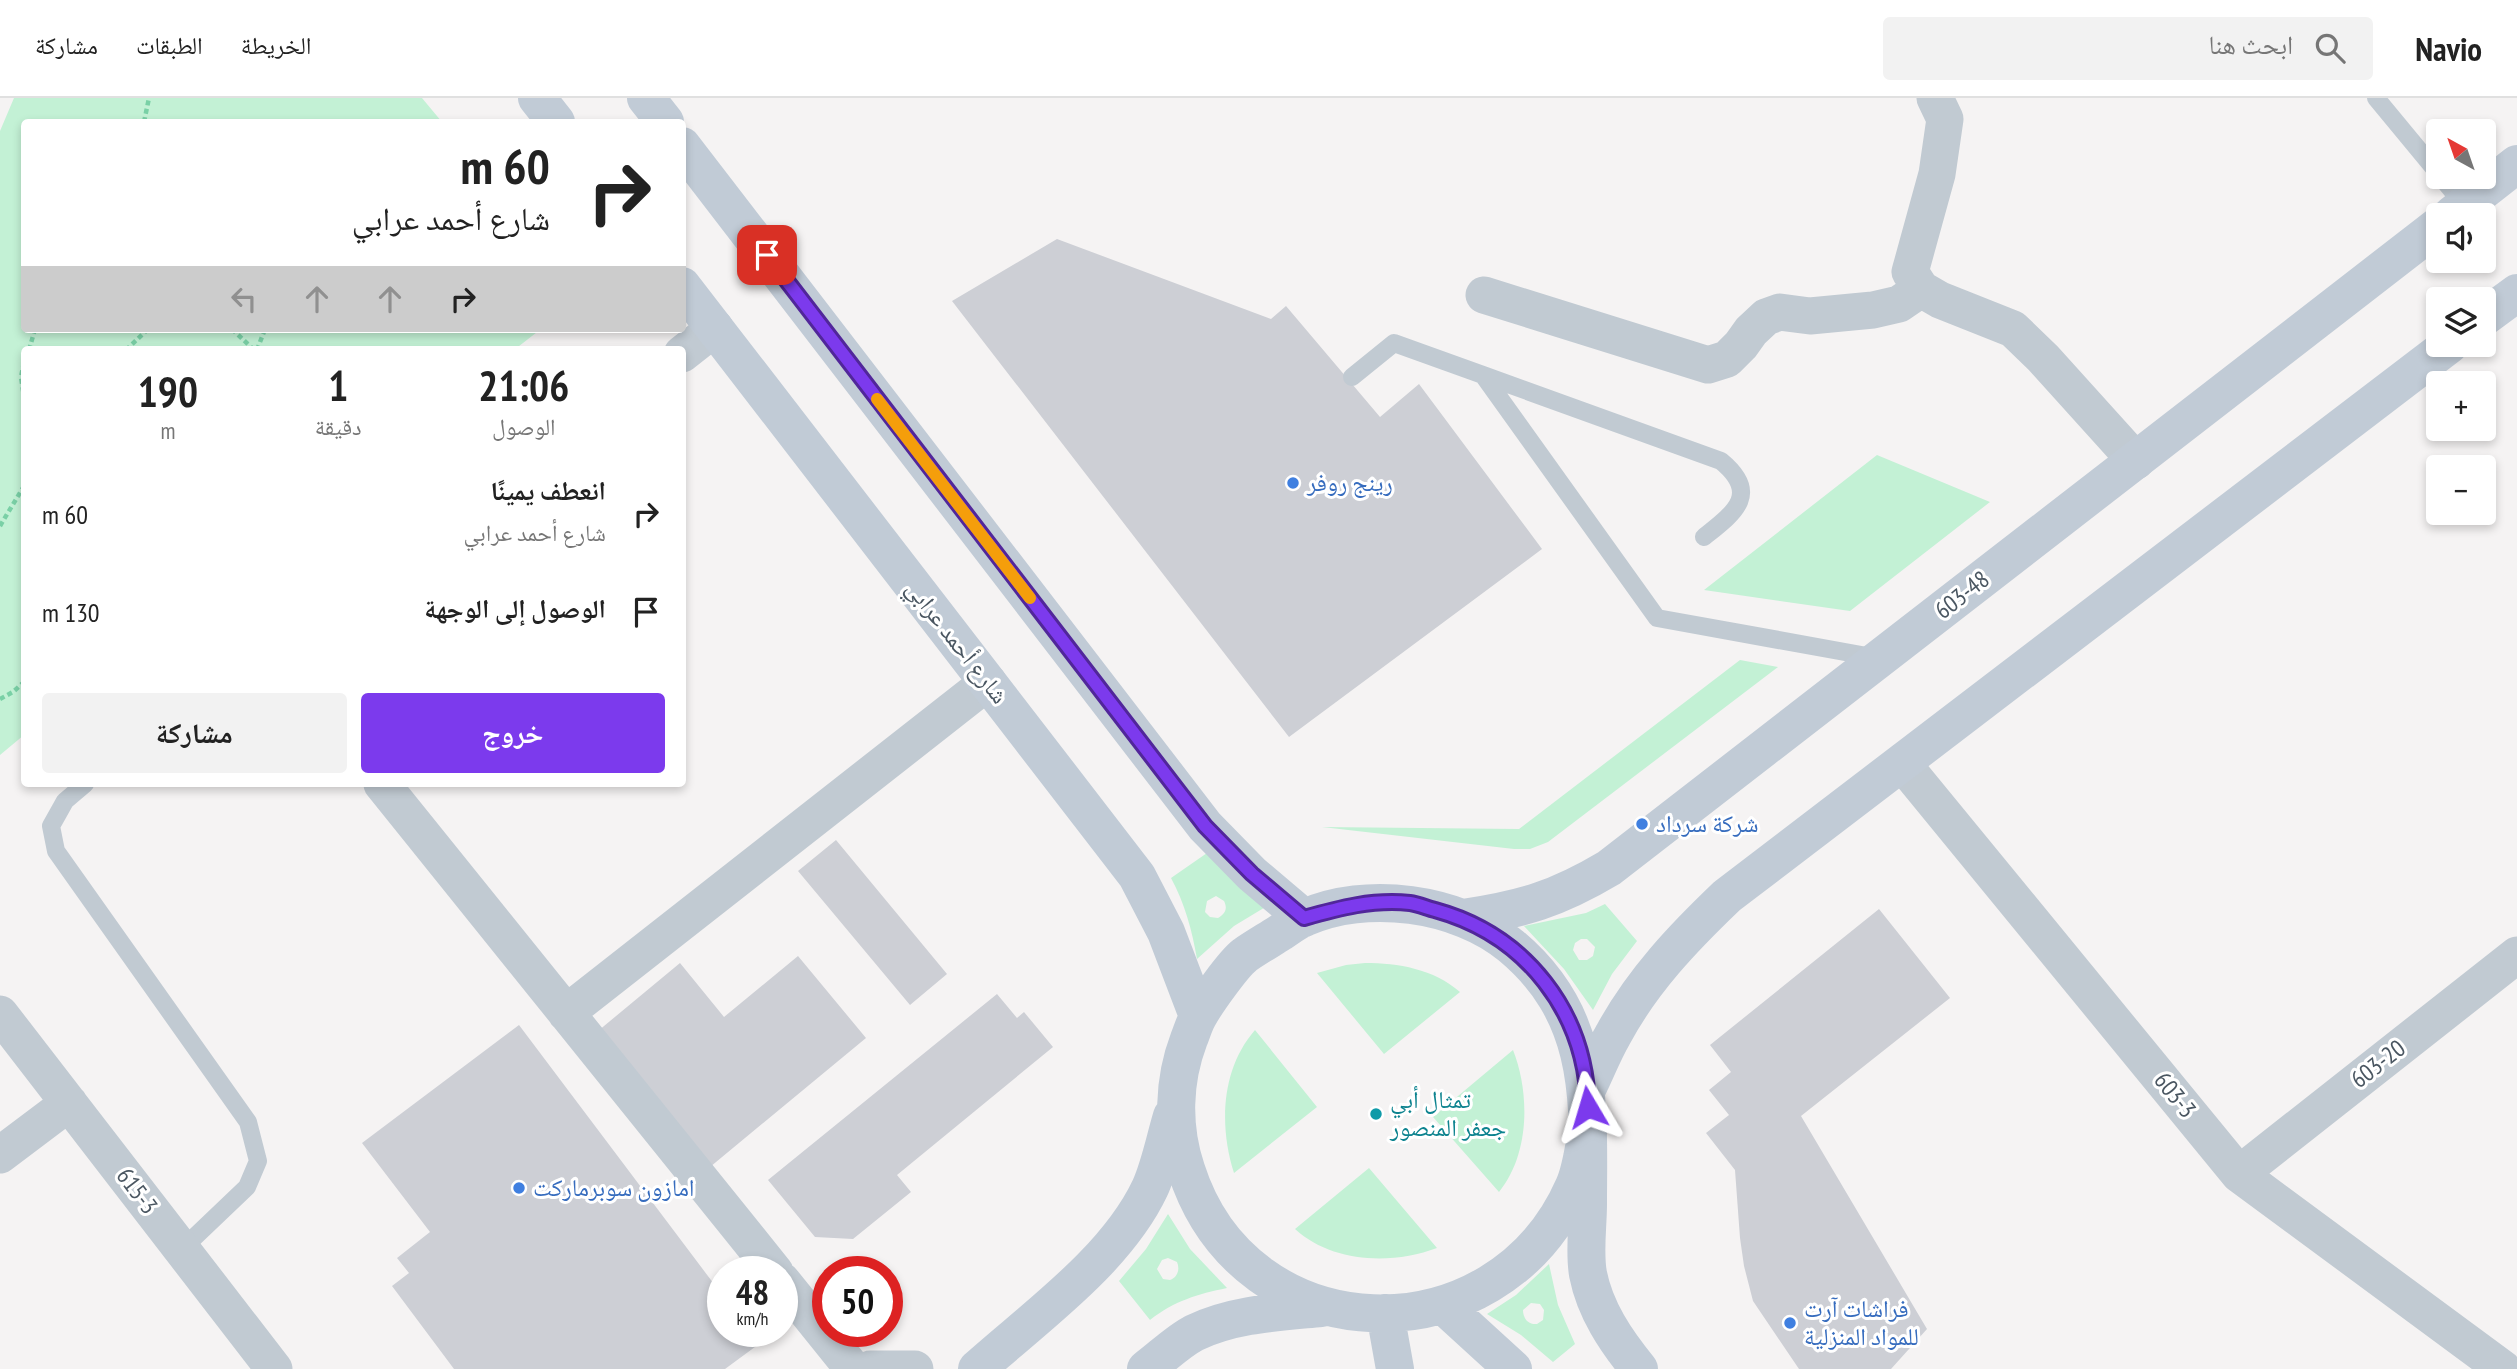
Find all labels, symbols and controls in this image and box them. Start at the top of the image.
search box [1883,17,2373,80]
text: Navio [2415,27,2482,70]
text: ابحث هنا [2208,28,2293,61]
icon: search [2311,29,2349,67]
text: مشاركة [35,30,98,61]
text: الطبقات [136,30,203,61]
text: الخريطة [241,30,311,61]
north arrow [2426,119,2496,189]
map controls [2426,119,2496,525]
text: 60 m [461,134,550,198]
icon: right [574,147,665,238]
text: شارع أحمد عرابي [352,197,550,239]
button: sound [2426,203,2496,273]
pin [737,225,797,285]
icon: arrive [748,236,786,274]
icon: left [225,280,263,318]
icon: ahead [298,280,336,318]
icon: ahead [371,280,409,318]
icon: right [444,280,482,318]
button: layers [2426,287,2496,357]
text: 1 [328,358,348,413]
text: 21:06 [478,358,569,413]
text: 190 [138,364,198,419]
button: + [2426,371,2496,441]
text: دقيقة [315,412,362,441]
text: الوصول [492,412,556,441]
text: m [160,416,175,445]
button: − [2426,455,2496,525]
place label: رينج روفر [1306,467,1393,498]
text: انعطف يمينًا [490,474,606,507]
marker: رينج روفر [1285,475,1301,491]
icon: right [627,495,665,533]
text: 60 m [42,498,88,531]
text: شارع أحمد عرابي [464,518,606,547]
street label: 603-48 [1928,564,1995,626]
street label: شارع أحمد عرابي [896,574,1015,712]
text: الوصول إلى الوجهة [424,592,606,625]
icon: arrive [627,593,665,631]
text: 130 m [42,596,100,629]
button: مشاركة [42,693,347,773]
button: خروج [361,693,665,773]
place label: شركة سرداد [1656,808,1758,839]
marker: شركة سرداد [1634,816,1650,832]
street label: 603-20 [2344,1033,2411,1095]
street label: 603-3 [2148,1065,2203,1124]
position arrow [1551,1070,1625,1144]
place label: تمثال أبي جعفر المنصور [1389,1084,1506,1143]
marker: تمثال أبي جعفر المنصور [1368,1106,1384,1122]
street label: 615-3 [110,1161,165,1220]
place label: امازون سوبرماركت [533,1172,695,1203]
marker: امازون سوبرماركت [511,1180,527,1196]
speed limit sign: 50 [812,1256,903,1347]
text: 48 [736,1269,769,1315]
place label: فراشات آرت للمواد المنزلية [1804,1293,1919,1352]
text: km/h [737,1307,768,1330]
marker: فراشات آرت للمواد المنزلية [1782,1315,1798,1331]

